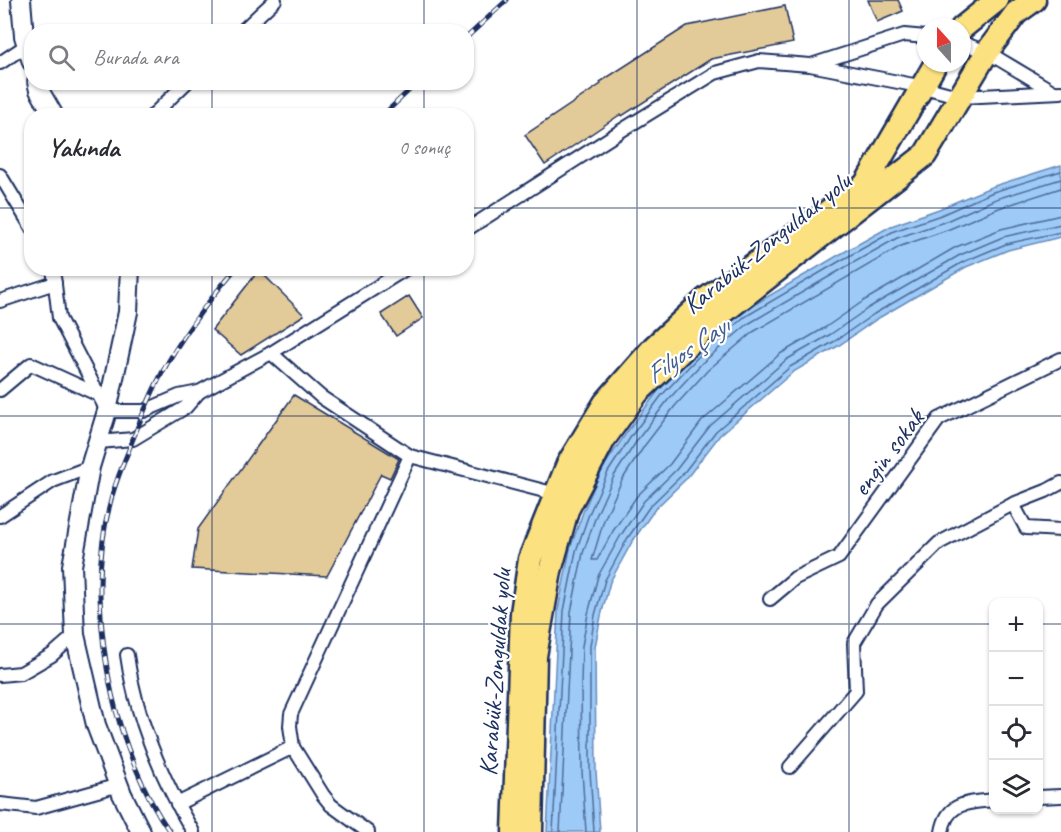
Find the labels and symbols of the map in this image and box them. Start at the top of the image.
north arrow [917,18,971,72]
street label: Karabük-Zonguldak yolu [676,163,860,321]
water label: Filyos Çayı [638,307,738,391]
street label: engin sokak [845,401,933,503]
street label: Karabük-Zonguldak yolu [471,565,519,777]

